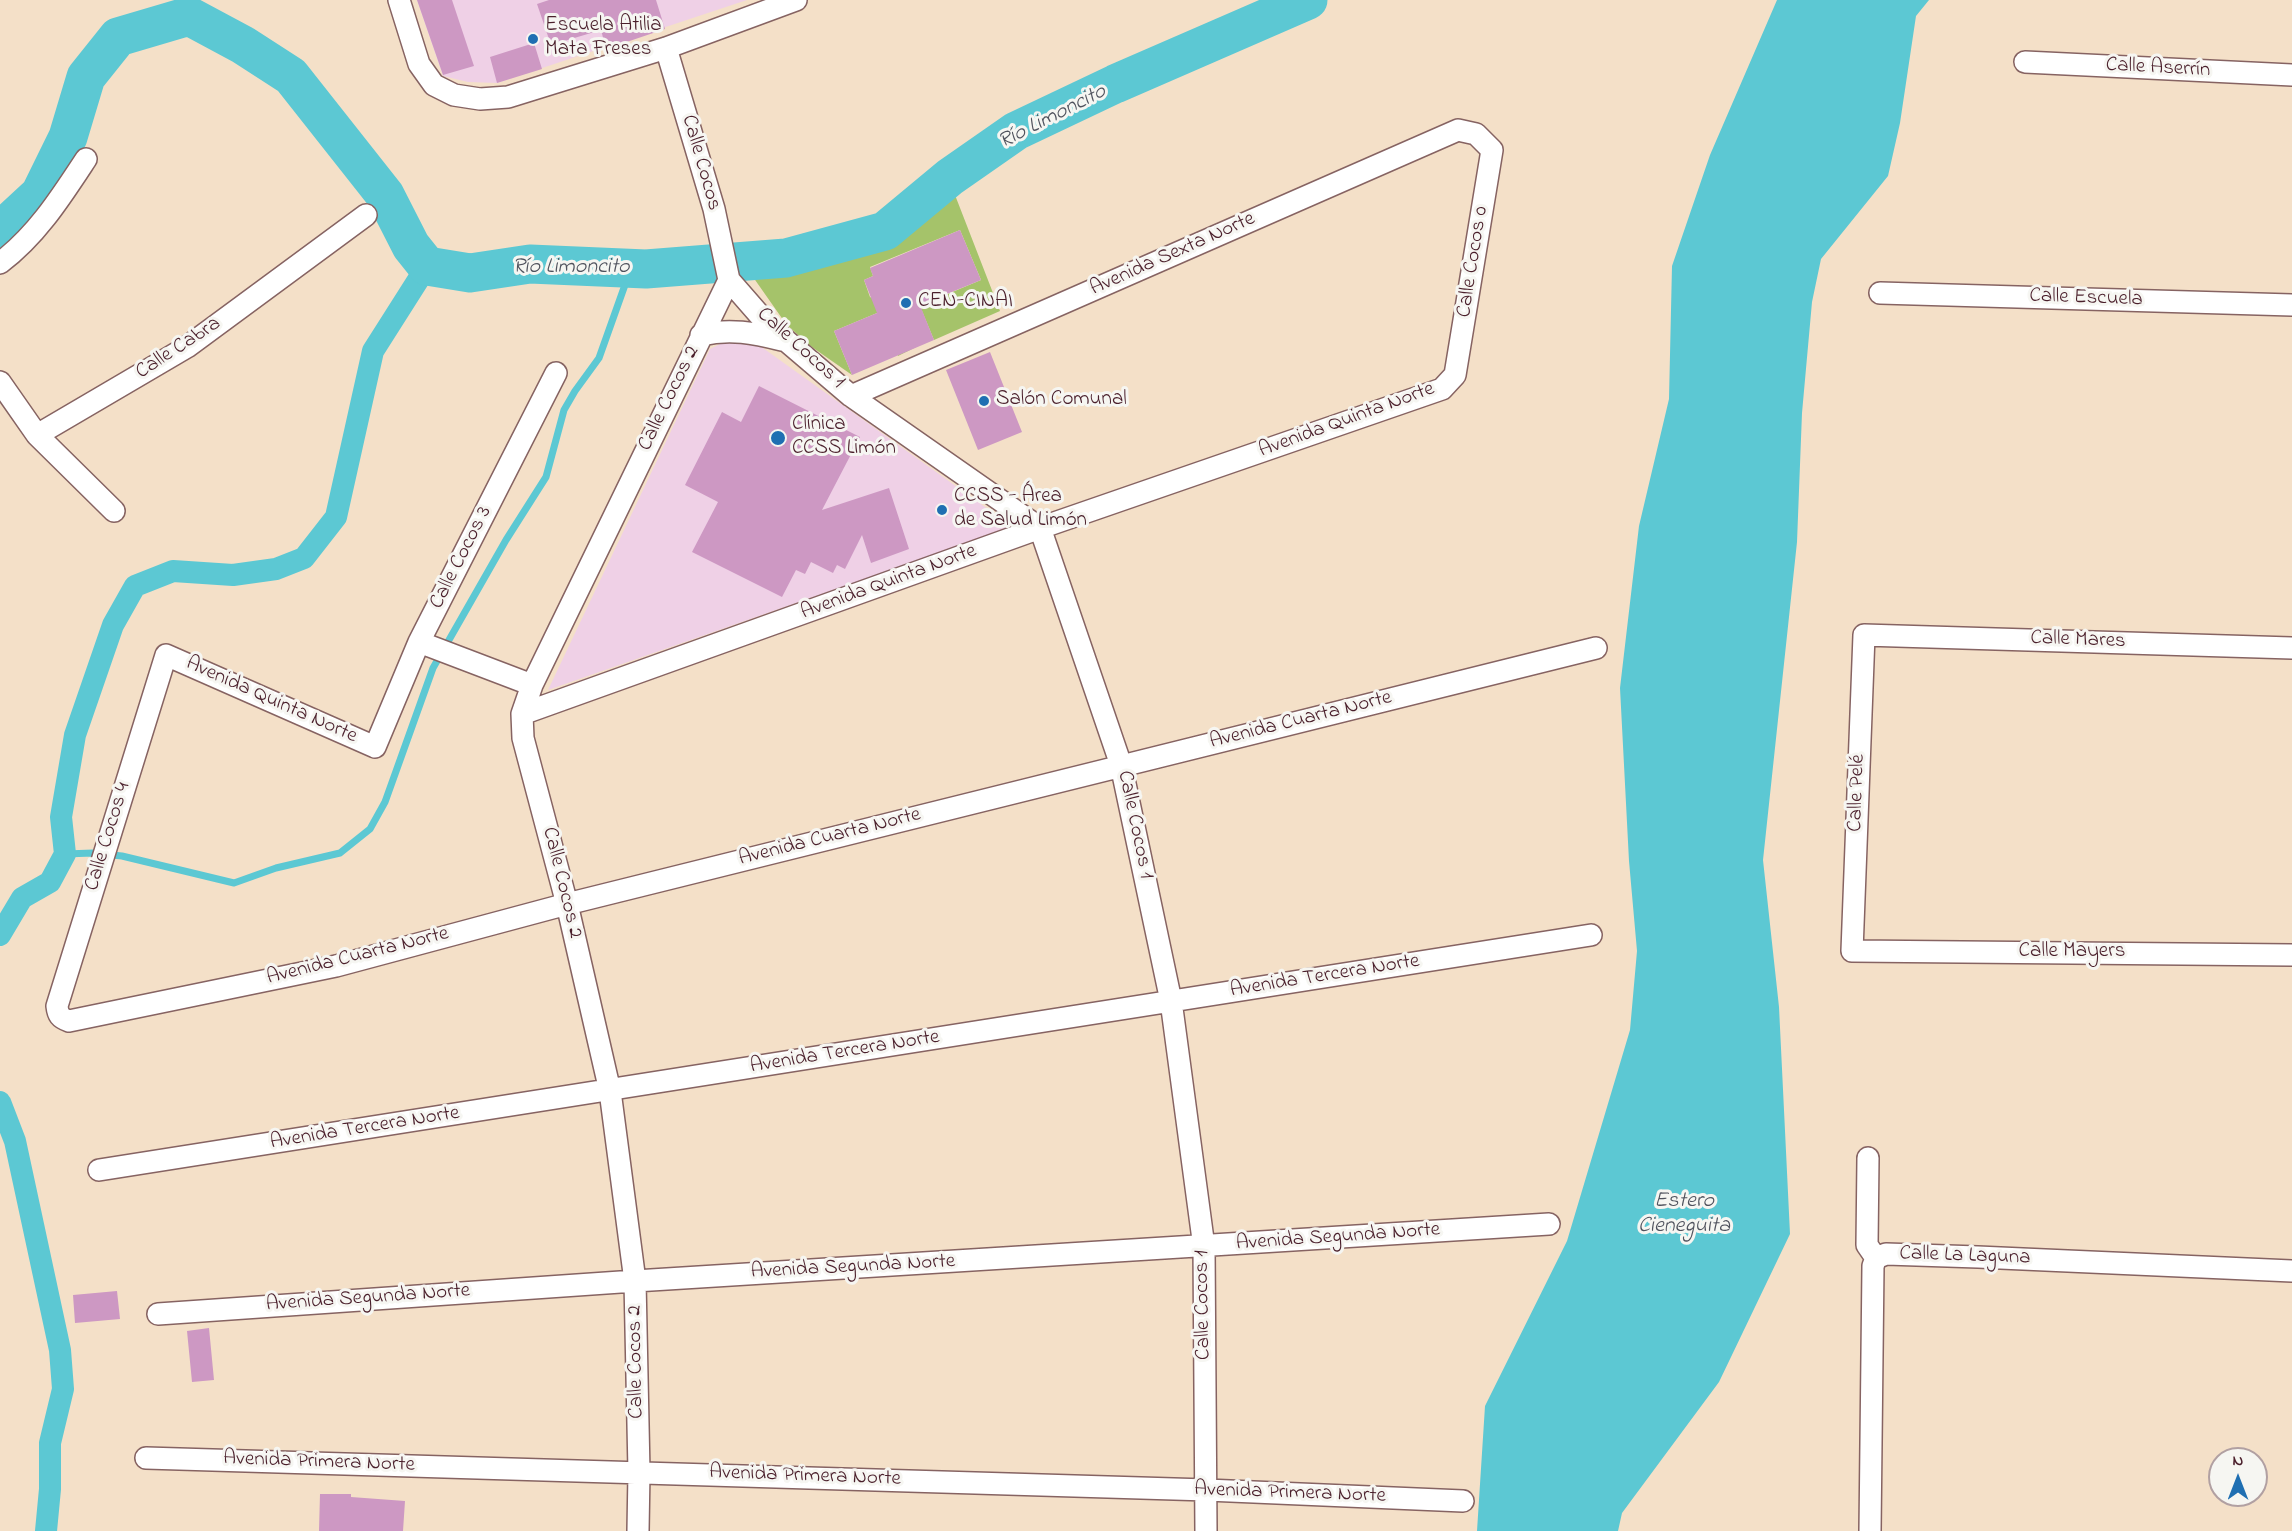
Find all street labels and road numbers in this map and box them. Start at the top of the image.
street label: Calle Aserrín [2105,54,2211,84]
street label: Calle Cocos [674,112,726,214]
street label: Calle Cocos 0 [1453,205,1495,319]
street label: Avenida Sexta Norte [1087,207,1259,303]
street label: Calle Escuela [2029,284,2143,314]
street label: Calle Cocos 1 [751,303,849,395]
street label: Calle Cabra [132,312,226,386]
street label: Calle Cocos 2 [634,342,706,456]
street label: Avenida Quinta Norte [1256,378,1438,464]
street label: Calle Cocos 3 [425,502,499,614]
street label: Avenida Quinta Norte [798,540,980,626]
street label: Calle Mares [2030,627,2126,655]
street label: Avenida Quinta Norte [181,652,361,750]
street label: Avenida Cuarta Norte [1207,686,1395,756]
street label: Calle Pelé [1844,754,1872,832]
street label: Calle Cocos 1 [1110,769,1158,881]
street label: Calle Cocos 4 [81,780,137,894]
street label: Avenida Cuarta Norte [736,803,924,873]
street label: Calle Cocos 2 [535,825,587,941]
street label: Avenida Cuarta Norte [264,922,452,992]
street label: Calle Mayers [2019,940,2125,966]
street label: Avenida Tercera Norte [1228,950,1422,1004]
street label: Avenida Tercera Norte [748,1026,942,1080]
street label: Avenida Tercera Norte [268,1102,462,1156]
street label: Avenida Segunda Norte [1235,1218,1441,1258]
street label: Calle La Laguna [1899,1242,2031,1272]
street label: Avenida Segunda Norte [750,1250,956,1286]
street label: Calle Cocos 1 [1190,1250,1218,1360]
street label: Avenida Segunda Norte [265,1279,471,1319]
street label: Calle Cocos 2 [623,1305,651,1419]
street label: Avenida Primera Norte [223,1447,415,1479]
street label: Avenida Primera Norte [709,1461,901,1493]
street label: Avenida Primera Norte [1194,1478,1386,1510]

